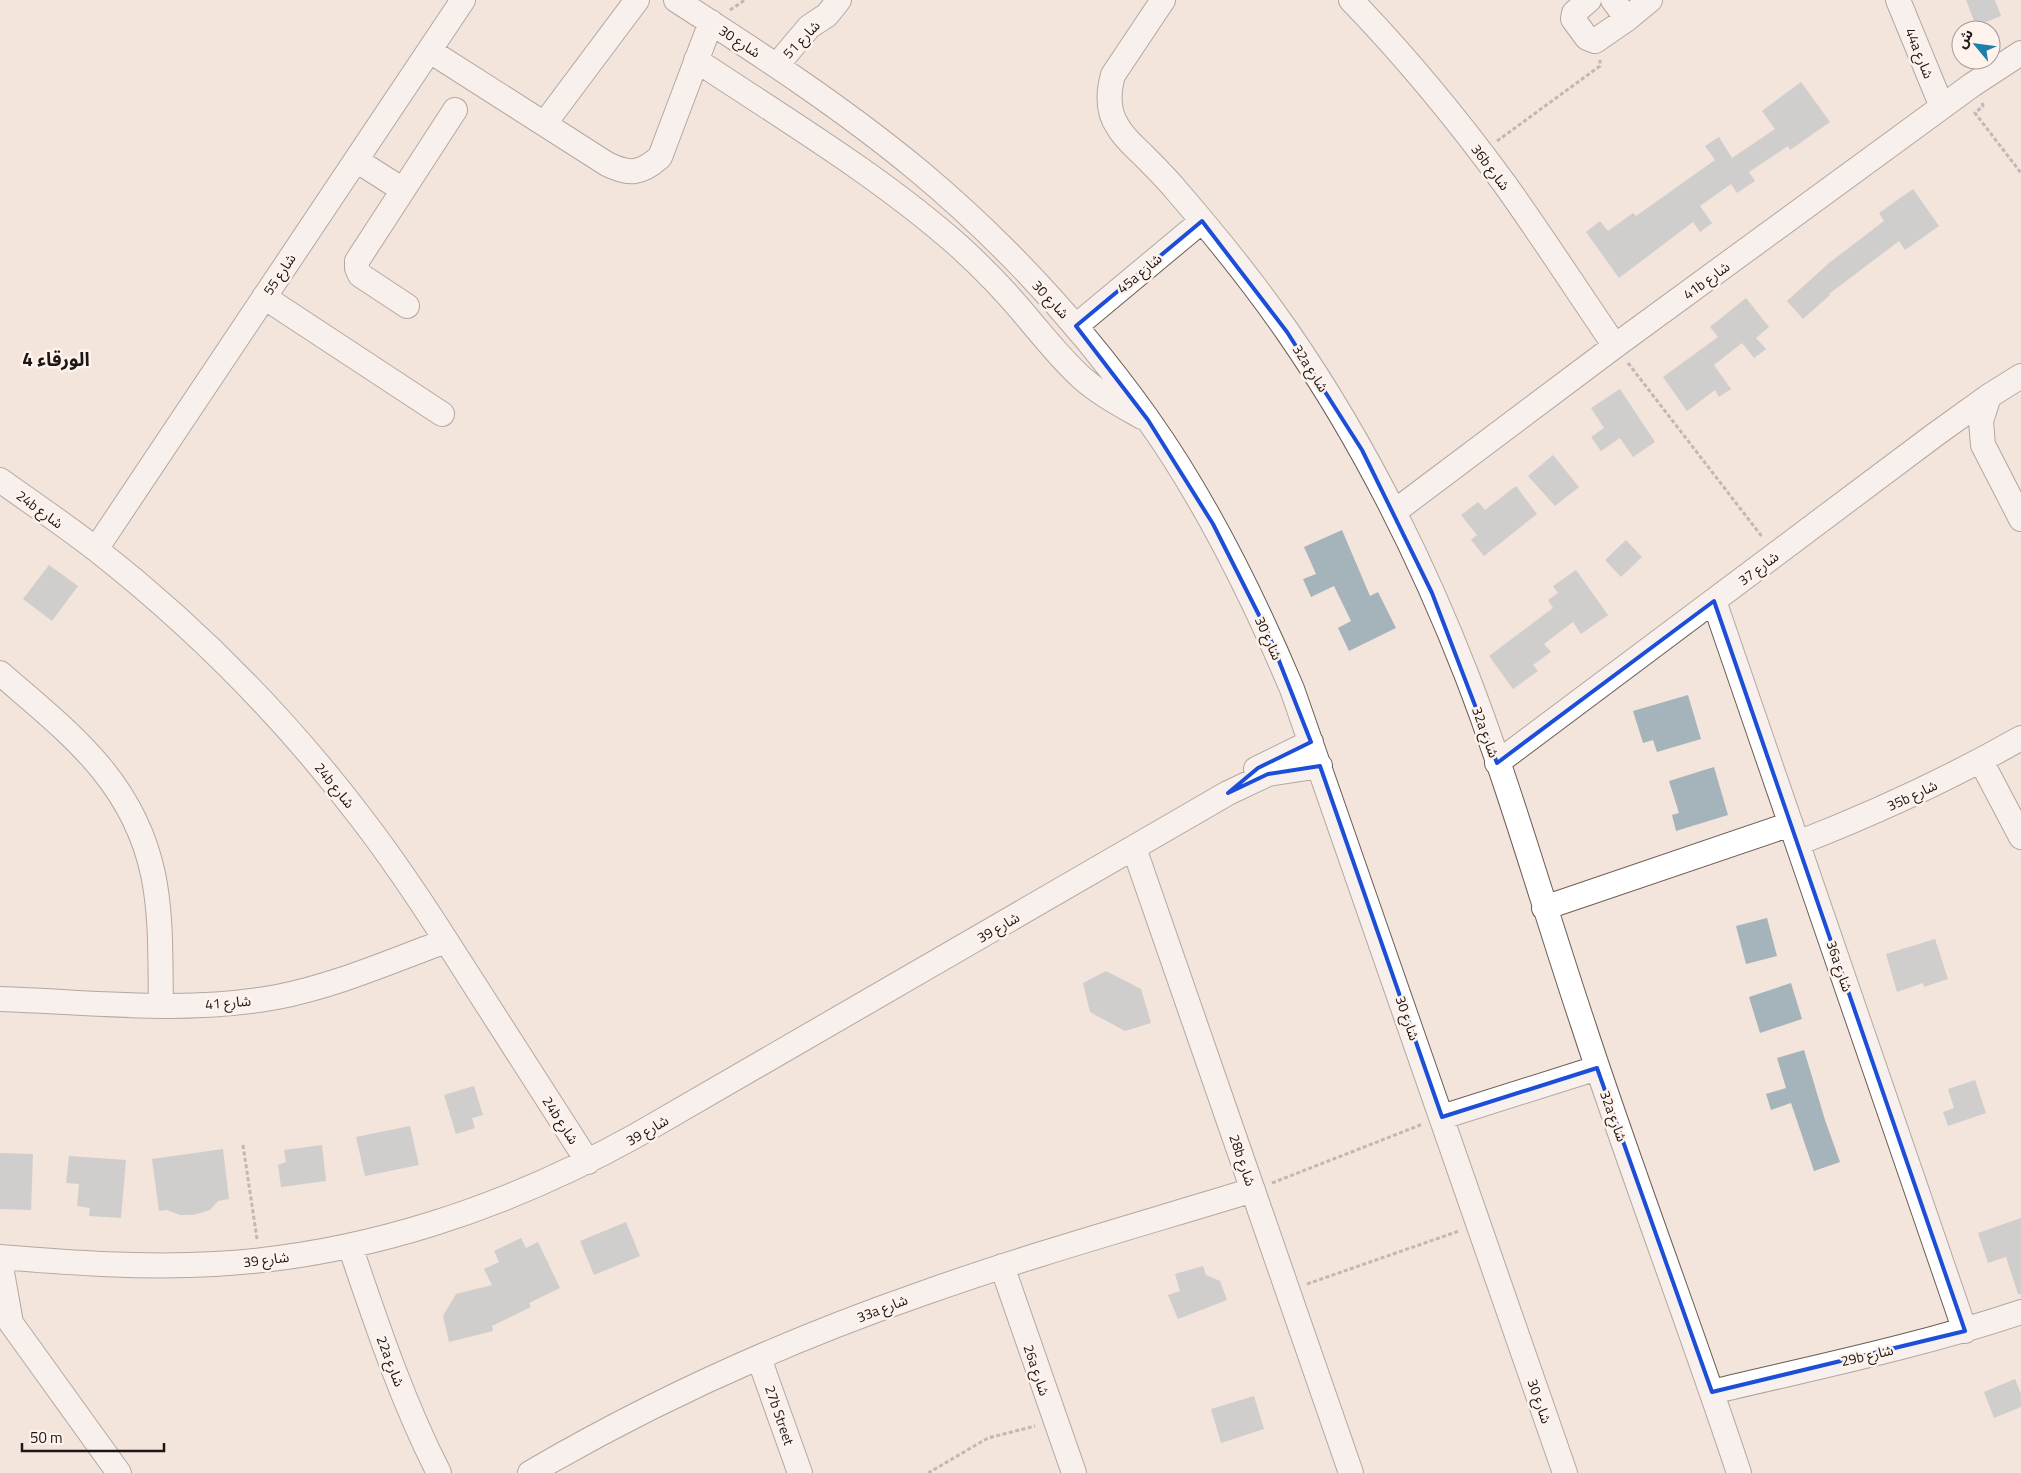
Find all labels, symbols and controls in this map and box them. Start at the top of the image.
street label: شارع 51 [777,15,825,64]
street label: شارع 30 [714,20,765,63]
north arrow [1951,20,2001,70]
street label: 44a شارع [1899,24,1940,82]
text: ش [1950,25,1978,52]
street label: 36b شارع [1466,139,1515,195]
street label: 45a شارع [1112,248,1167,299]
street label: شارع 55 [257,249,301,300]
street label: 41b شارع [1678,256,1734,305]
street label: شارع 30 [1027,275,1074,324]
street label: 32a شارع [1287,340,1334,397]
district label: الورقاء 4 [22,344,90,373]
street label: 24b شارع [12,485,68,534]
street label: شارع 37 [1733,546,1783,591]
street label: شارع 30 [1249,613,1288,664]
street label: 32a شارع [1466,703,1505,761]
street label: 24b شارع [309,758,360,813]
street label: 35b شارع [1883,774,1941,817]
street label: شارع 39 [973,906,1024,948]
street label: 36a شارع [1820,937,1859,995]
street label: شارع 41 [204,990,252,1015]
street label: شارع 30 [1390,993,1425,1044]
street label: 32a شارع [1594,1087,1633,1145]
street label: 24b شارع [537,1092,584,1149]
street label: شارع 39 [622,1109,673,1151]
street label: 28b شارع [1223,1131,1262,1189]
street label: شارع 39 [242,1246,290,1273]
street label: 33a شارع [853,1289,911,1328]
street label: 22a شارع [371,1332,410,1390]
street label: 29b شارع [1839,1339,1896,1372]
street label: 26a شارع [1017,1341,1056,1399]
street label: شارع 30 [1522,1376,1557,1427]
street label: 27b Street [760,1382,800,1448]
scale bar [22,1420,165,1452]
text: 50 m [30,1426,63,1449]

